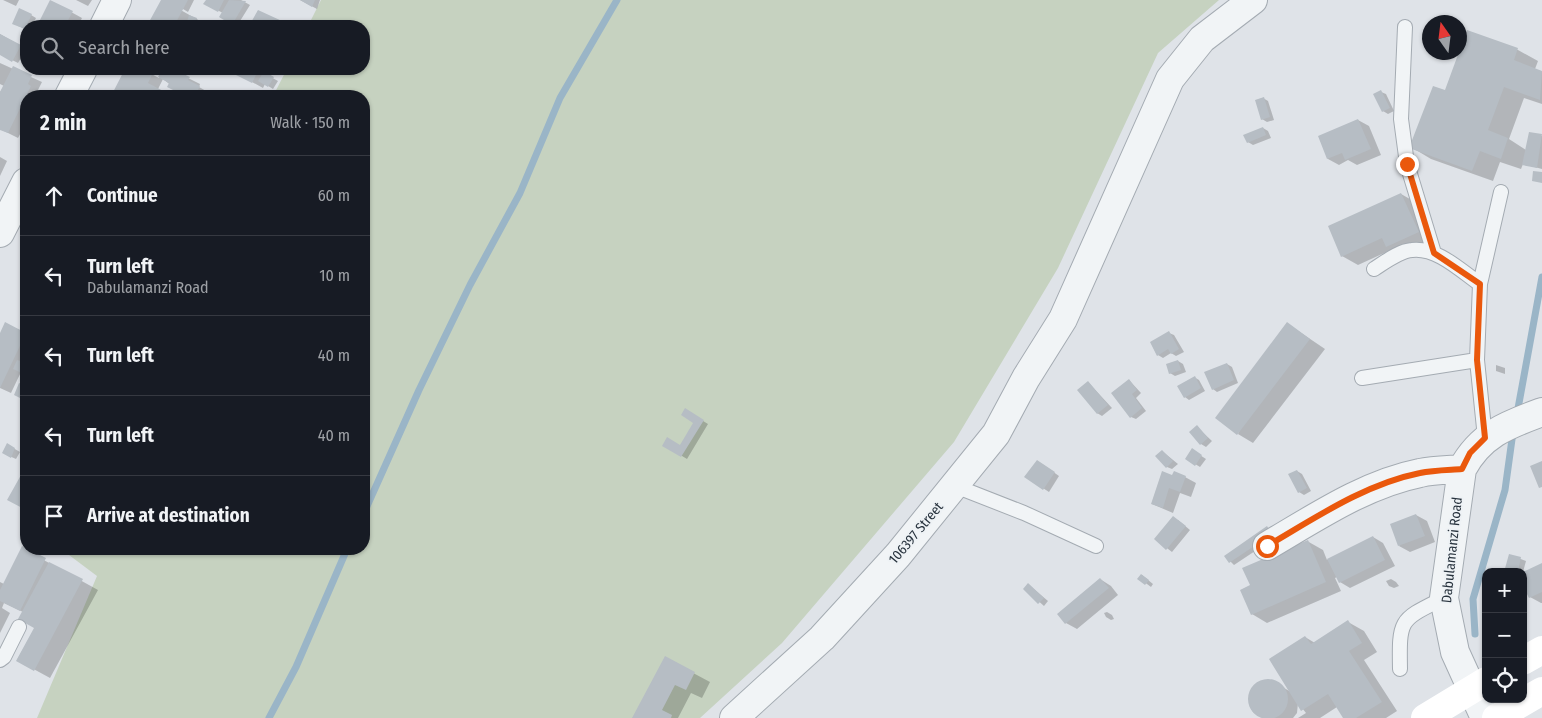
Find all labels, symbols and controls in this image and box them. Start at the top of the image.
north arrow [1422,15,1467,60]
search box [20,20,370,75]
icon: search [38,34,66,62]
text: Search here [78,36,170,59]
text: 2 min [40,110,87,136]
text: Walk · 150 m [270,113,350,132]
route end [1396,153,1419,176]
icon: ahead [40,182,68,210]
text: Continue [87,184,158,207]
text: 60 m [318,186,350,205]
text: Turn left [87,255,154,278]
icon: left [40,262,68,290]
text: 10 m [319,266,350,285]
text: Dabulamanzi Road [87,278,209,297]
icon: left [40,342,68,370]
text: Turn left [87,344,154,367]
text: 40 m [318,346,350,365]
icon: left [40,422,68,450]
text: Turn left [87,424,154,447]
text: 40 m [318,426,350,445]
street label: Dabulamanzi Road [1438,496,1466,604]
street label: 106397 Street [885,498,947,567]
icon: arrive [40,502,68,530]
text: Arrive at destination [87,504,250,527]
route start [1256,535,1279,558]
map controls [1482,568,1527,703]
button: + [1482,568,1527,613]
button: − [1482,613,1527,658]
button: locate [1482,658,1527,703]

